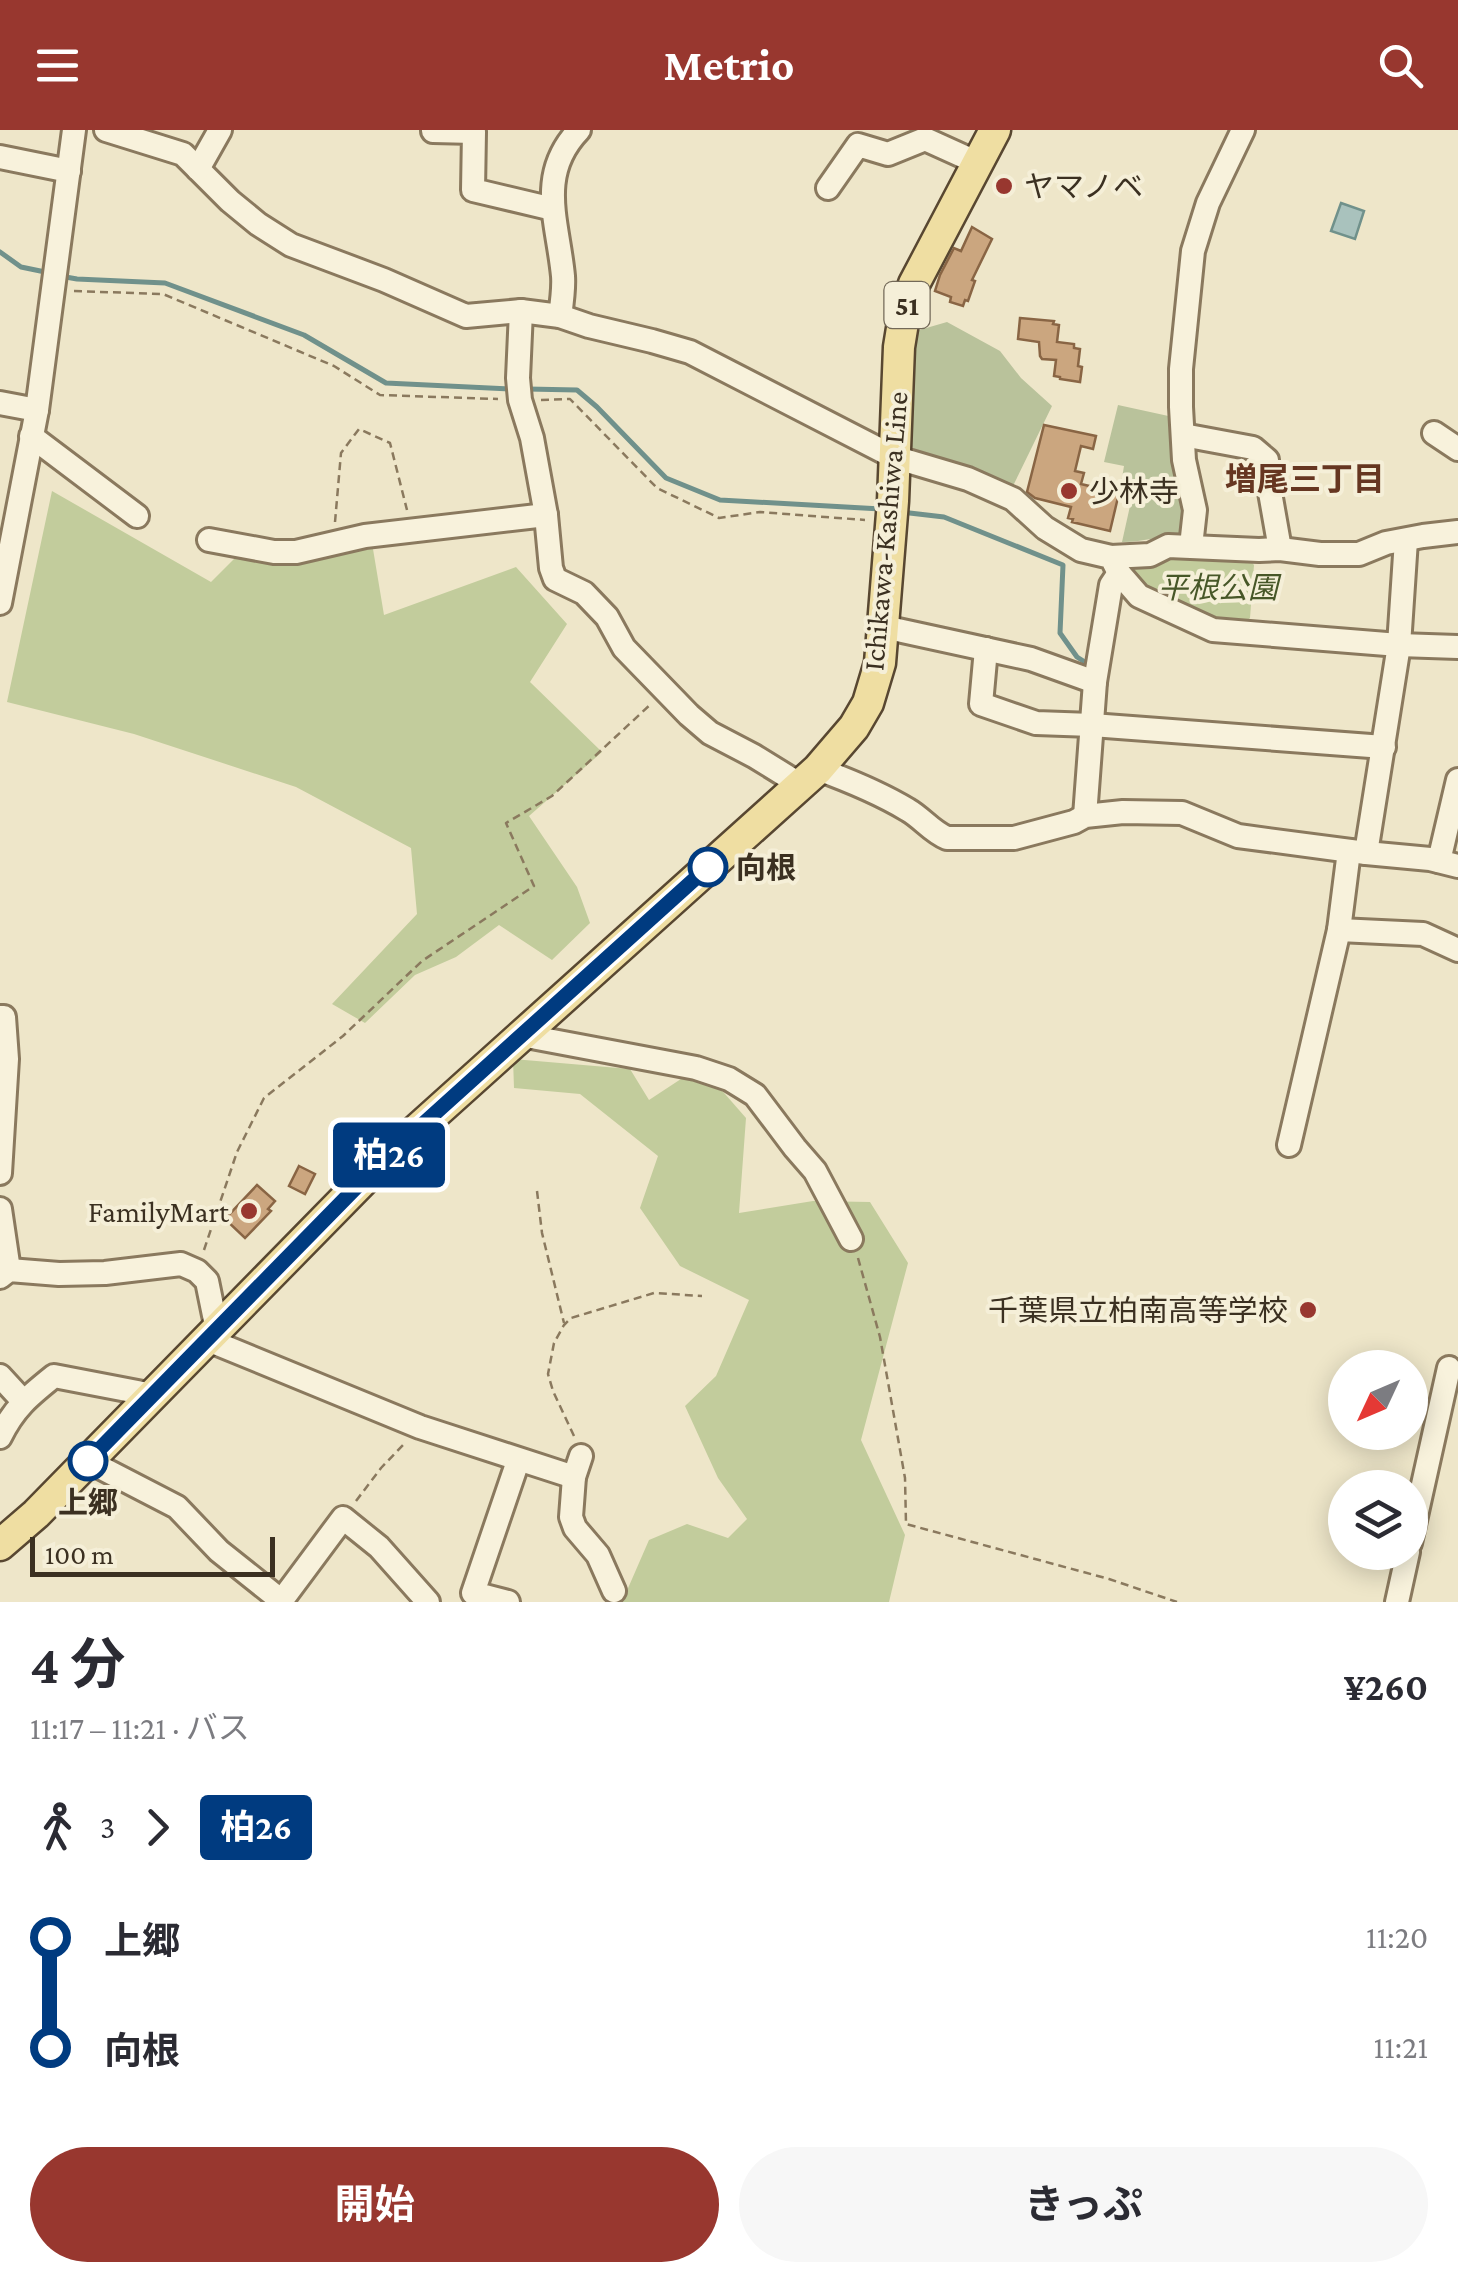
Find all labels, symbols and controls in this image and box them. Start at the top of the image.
icon: menu [30,38,85,93]
icon: search [1373,38,1428,93]
text: Metrio [664,40,794,90]
place label: ヤマノベ [1024,170,1143,203]
marker: ヤマノベ [993,175,1015,197]
road number: 51 [884,282,930,328]
street label: Ichikawa-Kashiwa Line [856,390,914,672]
district label: 増尾三丁目 [1225,461,1385,497]
place label: 少林寺 [1089,475,1179,508]
marker: 少林寺 [1058,480,1080,502]
park label: 平根公園 [1158,571,1282,604]
marker: 向根 [689,848,727,886]
place label: 向根 [736,851,796,884]
line badge: 柏26 [332,1122,446,1188]
text: 柏26 [353,1136,425,1175]
place label: FamilyMart [88,1195,230,1229]
marker: FamilyMart [238,1200,260,1222]
place label: 千葉県立柏南高等学校 [988,1294,1288,1327]
marker: 千葉県立柏南高等学校 [1297,1299,1319,1321]
north arrow [1328,1350,1428,1450]
map controls [1328,1350,1428,1570]
marker: 上郷 [69,1442,107,1480]
button: layers [1328,1470,1428,1570]
place label: 上郷 [58,1486,118,1519]
scale bar [30,1532,275,1576]
text: 100 m [45,1539,114,1570]
text: 4 分 [30,1634,125,1695]
text: ¥260 [1344,1666,1428,1708]
text: 11:17 – 11:21 · バス [30,1710,250,1746]
icon: walk [30,1800,85,1855]
icon: forward [130,1800,185,1855]
text: 柏26 [220,1808,292,1847]
text: 3 [100,1809,115,1845]
text: 11:20 [1366,1919,1428,1955]
text: 上郷 [104,1920,180,1962]
text: 11:21 [1374,2029,1428,2065]
text: 向根 [104,2030,180,2072]
button: 開始 [30,2147,719,2262]
button: きっぷ [739,2147,1428,2262]

